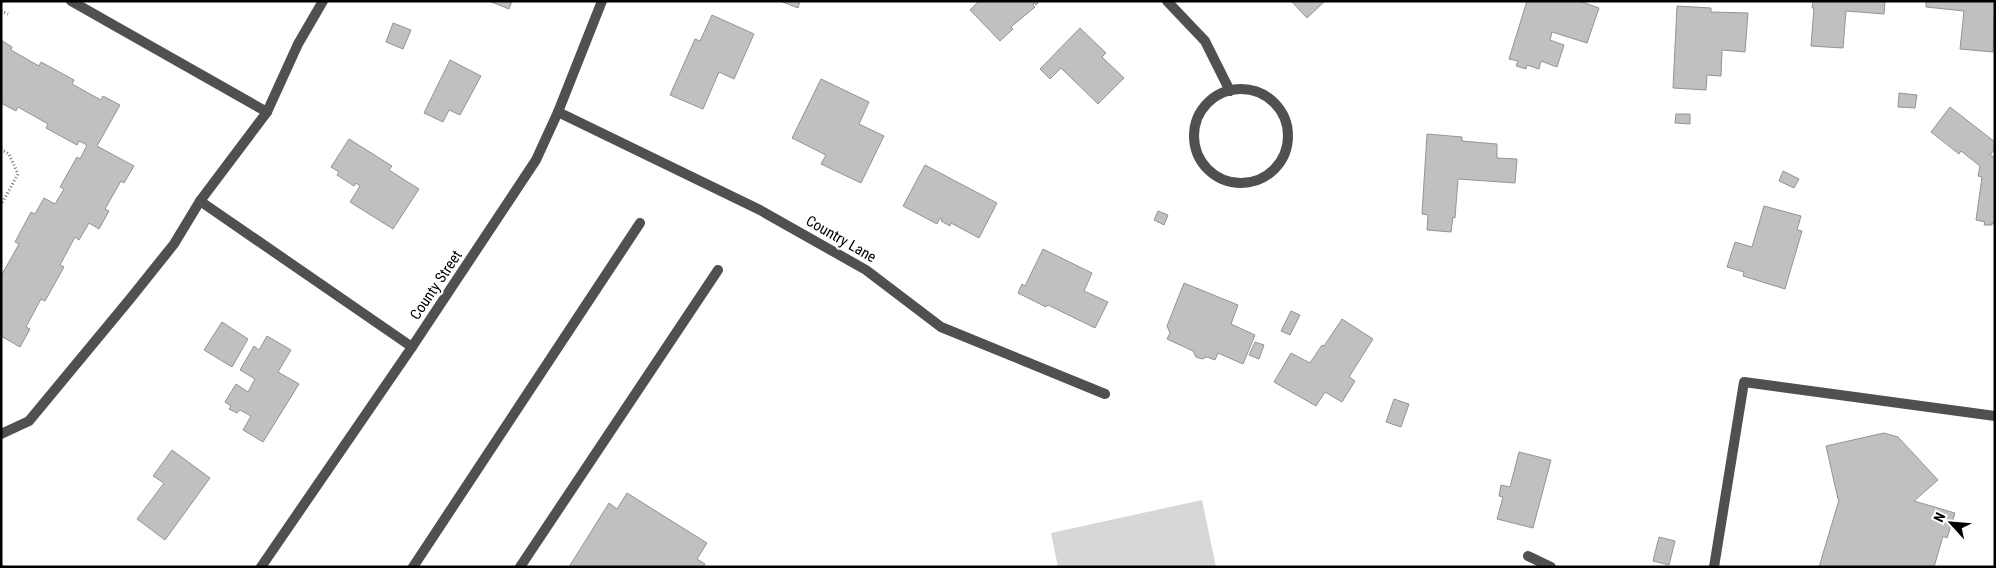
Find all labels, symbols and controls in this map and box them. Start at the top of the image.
street label: Country Lane [803,212,879,266]
street label: County Street [406,247,466,323]
north arrow [1926,498,1976,548]
text: N [1930,510,1948,525]

